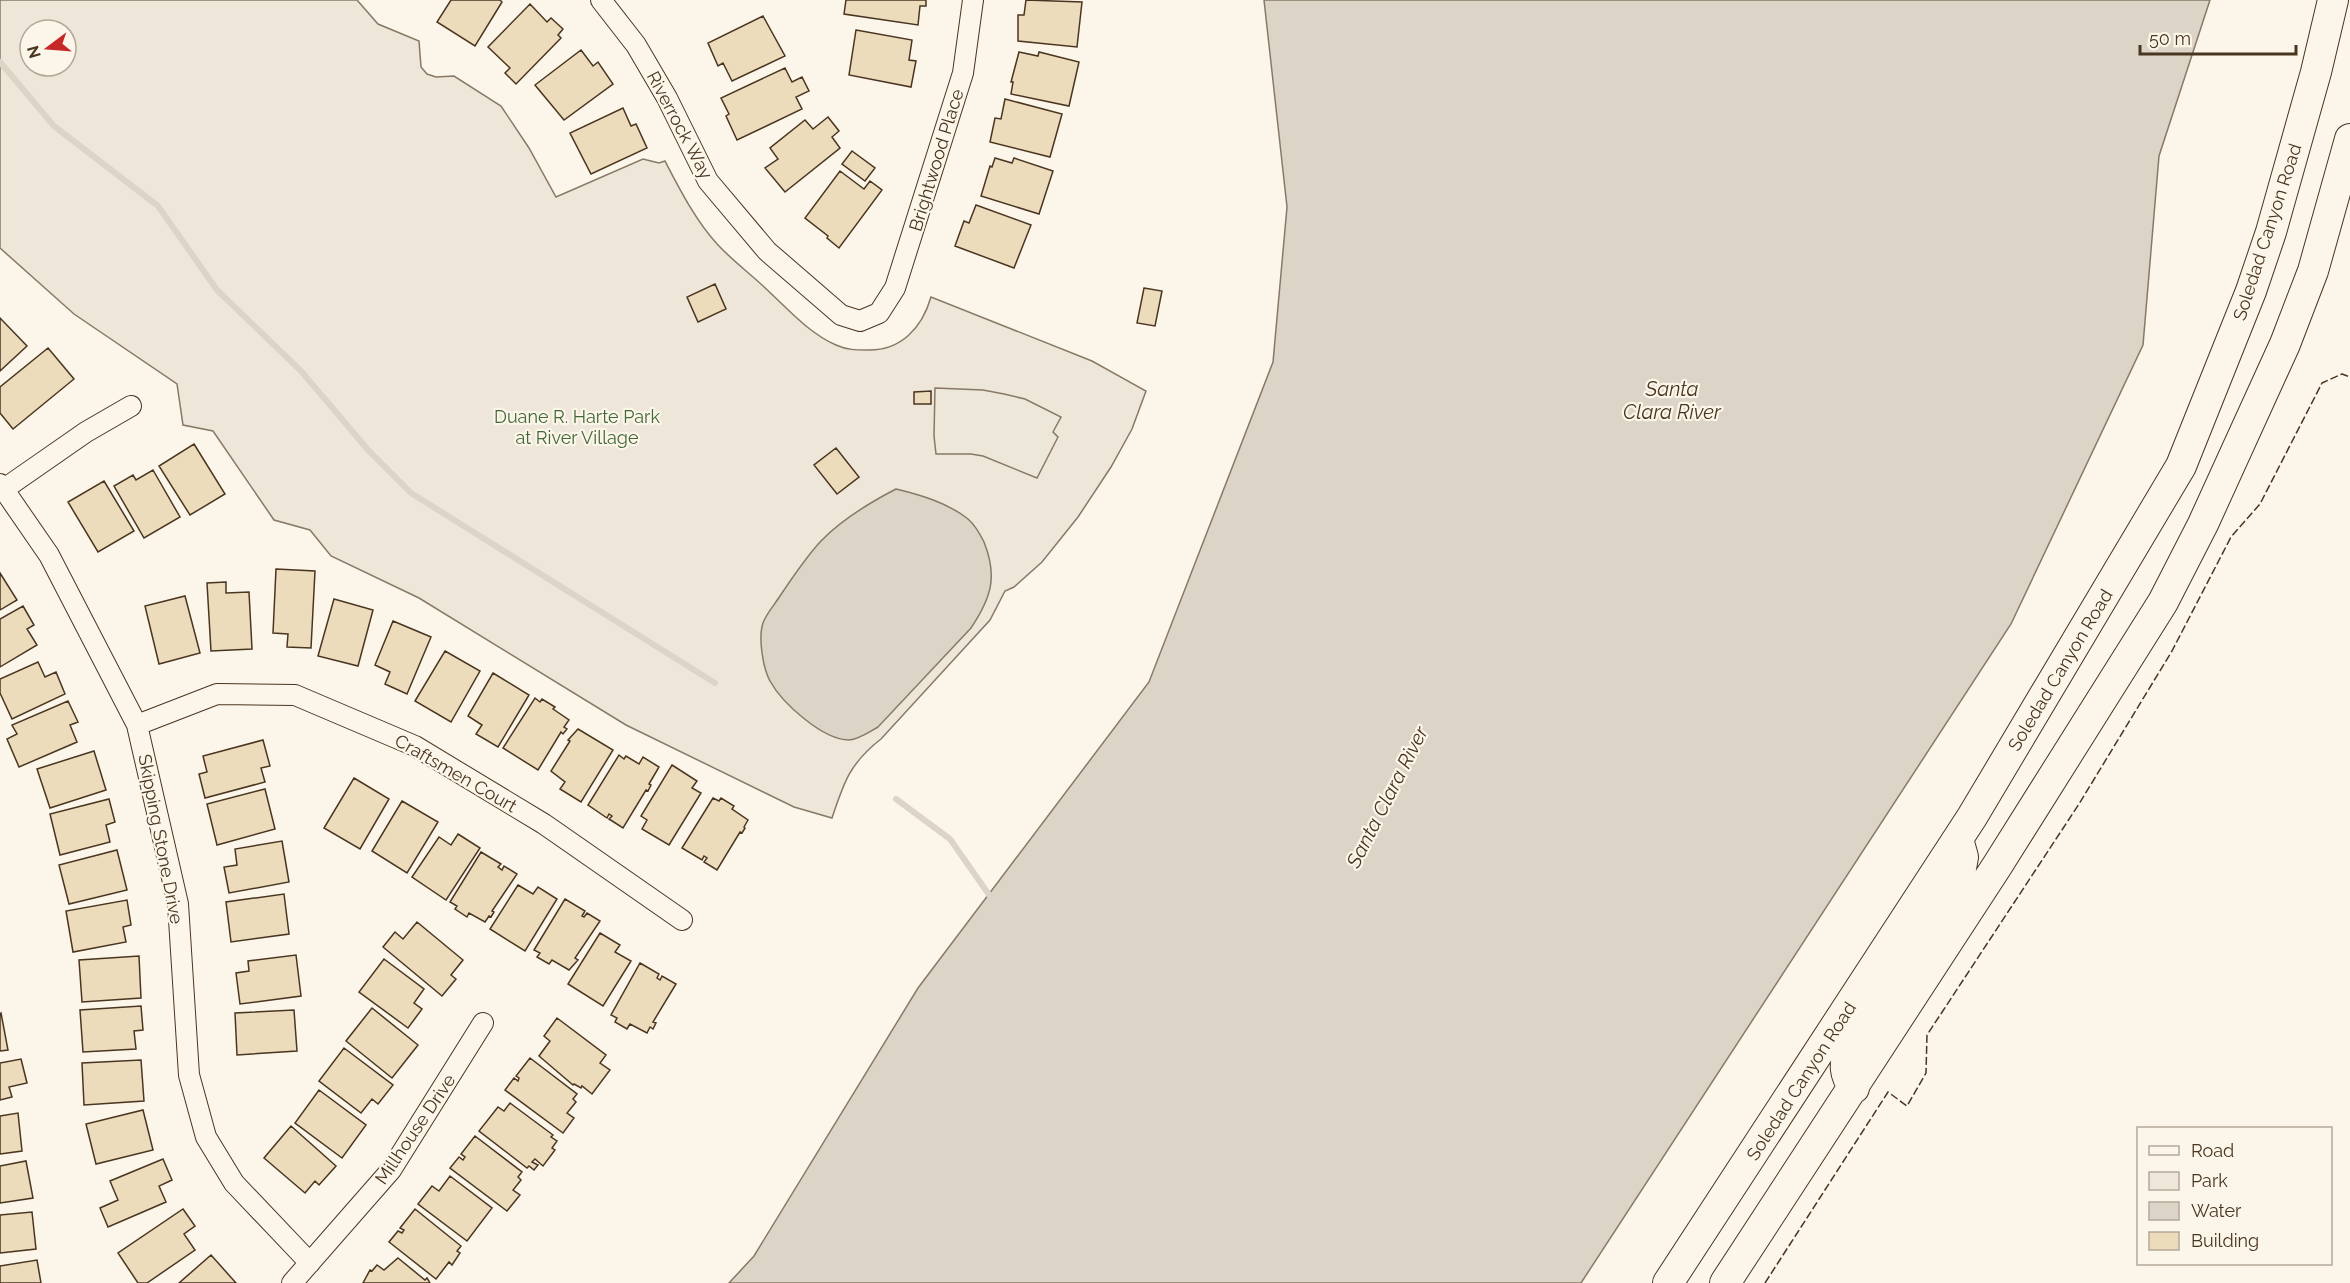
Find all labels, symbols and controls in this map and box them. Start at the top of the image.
north arrow [18,18,78,78]
scale bar [2140,18,2296,56]
text: 50 m [2149,28,2191,49]
text: N [23,44,45,60]
street label: Riverrock Way [643,68,717,183]
street label: Brightwood Place [904,86,968,234]
street label: Soledad Canyon Road [2228,141,2306,323]
water label: Santa Clara River [1623,377,1722,424]
park label: Duane R. Harte Park at River Village [494,406,660,448]
street label: Soledad Canyon Road [2003,585,2117,755]
water label: Santa Clara River [1341,721,1434,873]
street label: Craftsmen Court [391,730,521,816]
street label: Skipping Stone Drive [134,752,188,926]
street label: Soledad Canyon Road [1742,998,1860,1164]
street label: Millhouse Drive [370,1070,460,1188]
legend [2137,1127,2332,1265]
text: Road [2191,1140,2234,1161]
text: Park [2191,1170,2228,1191]
text: Water [2191,1200,2242,1221]
text: Building [2191,1230,2259,1251]

